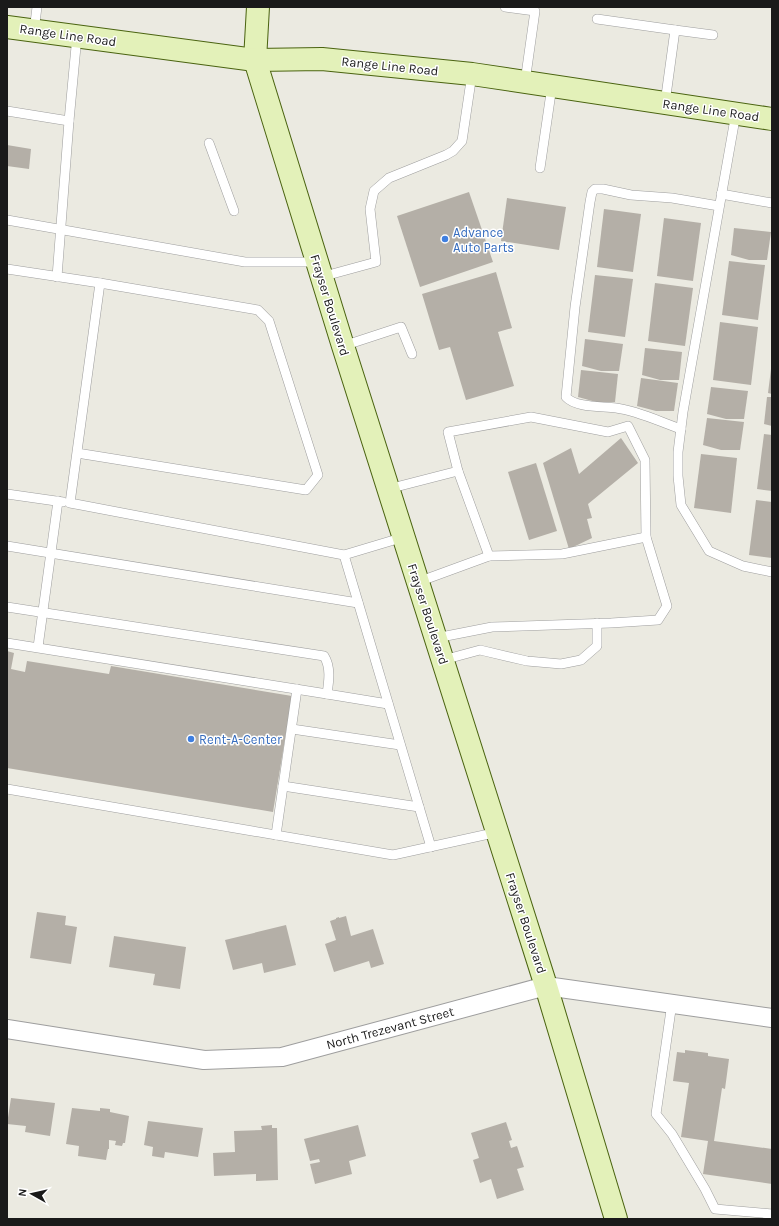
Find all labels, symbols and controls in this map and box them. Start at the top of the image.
street label: Range Line Road [19,21,117,49]
street label: Range Line Road [341,53,439,79]
street label: Range Line Road [662,96,760,124]
place label: Advance Auto Parts [453,225,514,255]
marker: Advance Auto Parts [440,234,450,244]
street label: Frayser Boulevard [307,252,353,358]
street label: Frayser Boulevard [405,562,451,666]
place label: Rent-A-Center [199,732,282,747]
marker: Rent-A-Center [186,734,196,744]
street label: Frayser Boulevard [503,871,549,975]
street label: North Trezevant Street [325,1004,456,1052]
north arrow [12,1174,52,1214]
text: N [16,1188,30,1197]

